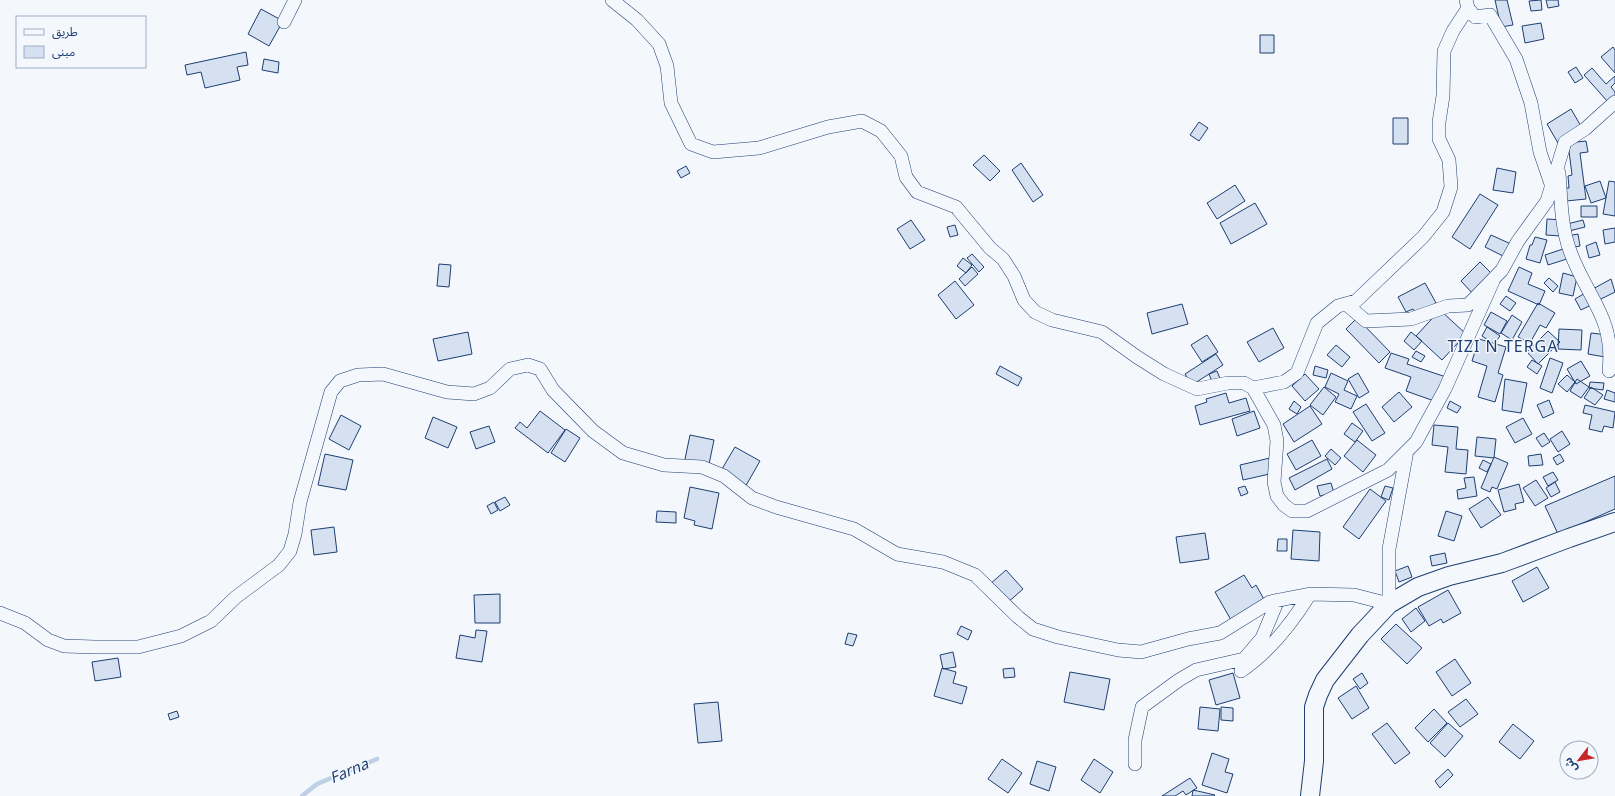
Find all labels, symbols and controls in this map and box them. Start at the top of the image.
legend [16,16,146,68]
text: طريق [52,20,78,45]
text: مبنى [52,40,75,65]
district label: TIZI N TERGA [1448,330,1559,364]
north arrow [1559,740,1599,780]
water label: Farna [324,748,374,794]
text: ش [1557,753,1585,777]

